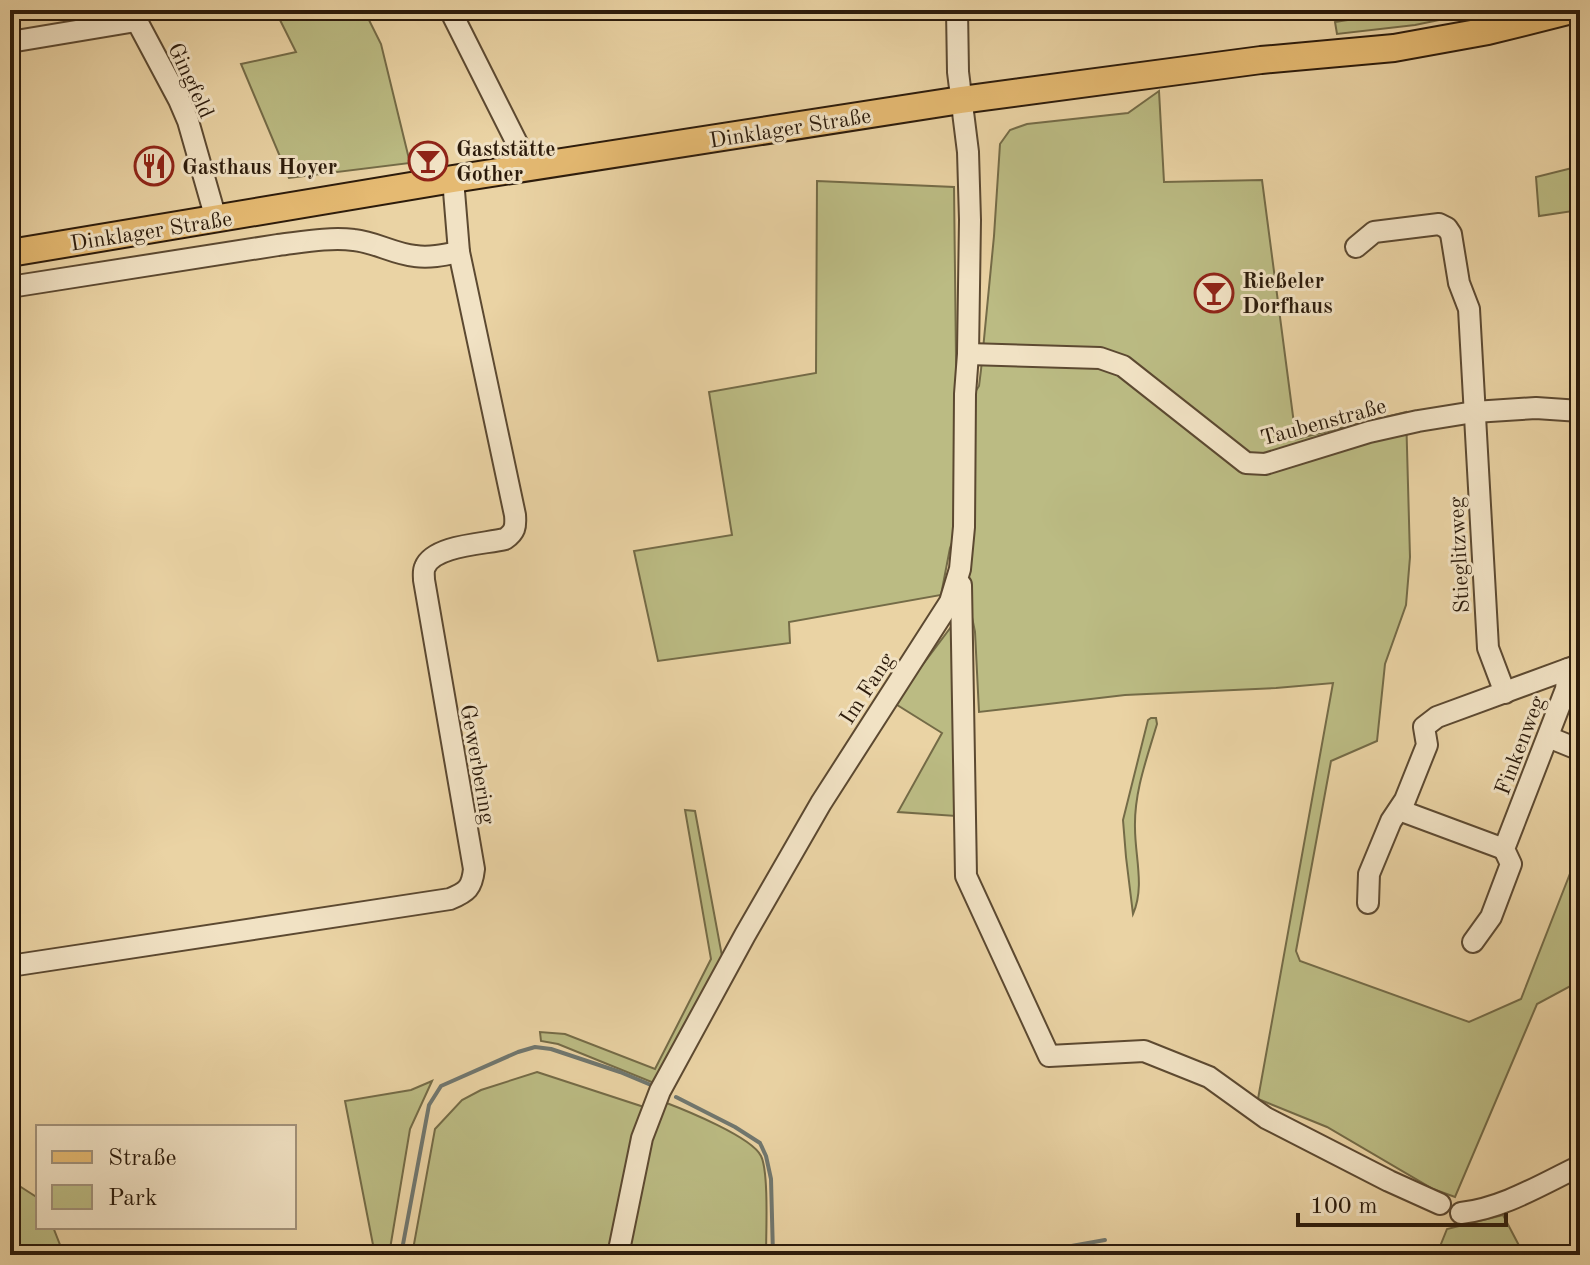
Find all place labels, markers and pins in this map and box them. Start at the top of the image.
place label: Gaststätte Gother [456,139,556,186]
bar icon: Gaststätte Gother [407,140,449,182]
restaurant icon: Gasthaus Hoyer [133,145,175,187]
place label: Gasthaus Hoyer [182,157,337,179]
place label: Rießeler Dorfhaus [1242,271,1333,318]
bar icon: Rießeler Dorfhaus [1193,272,1235,314]

